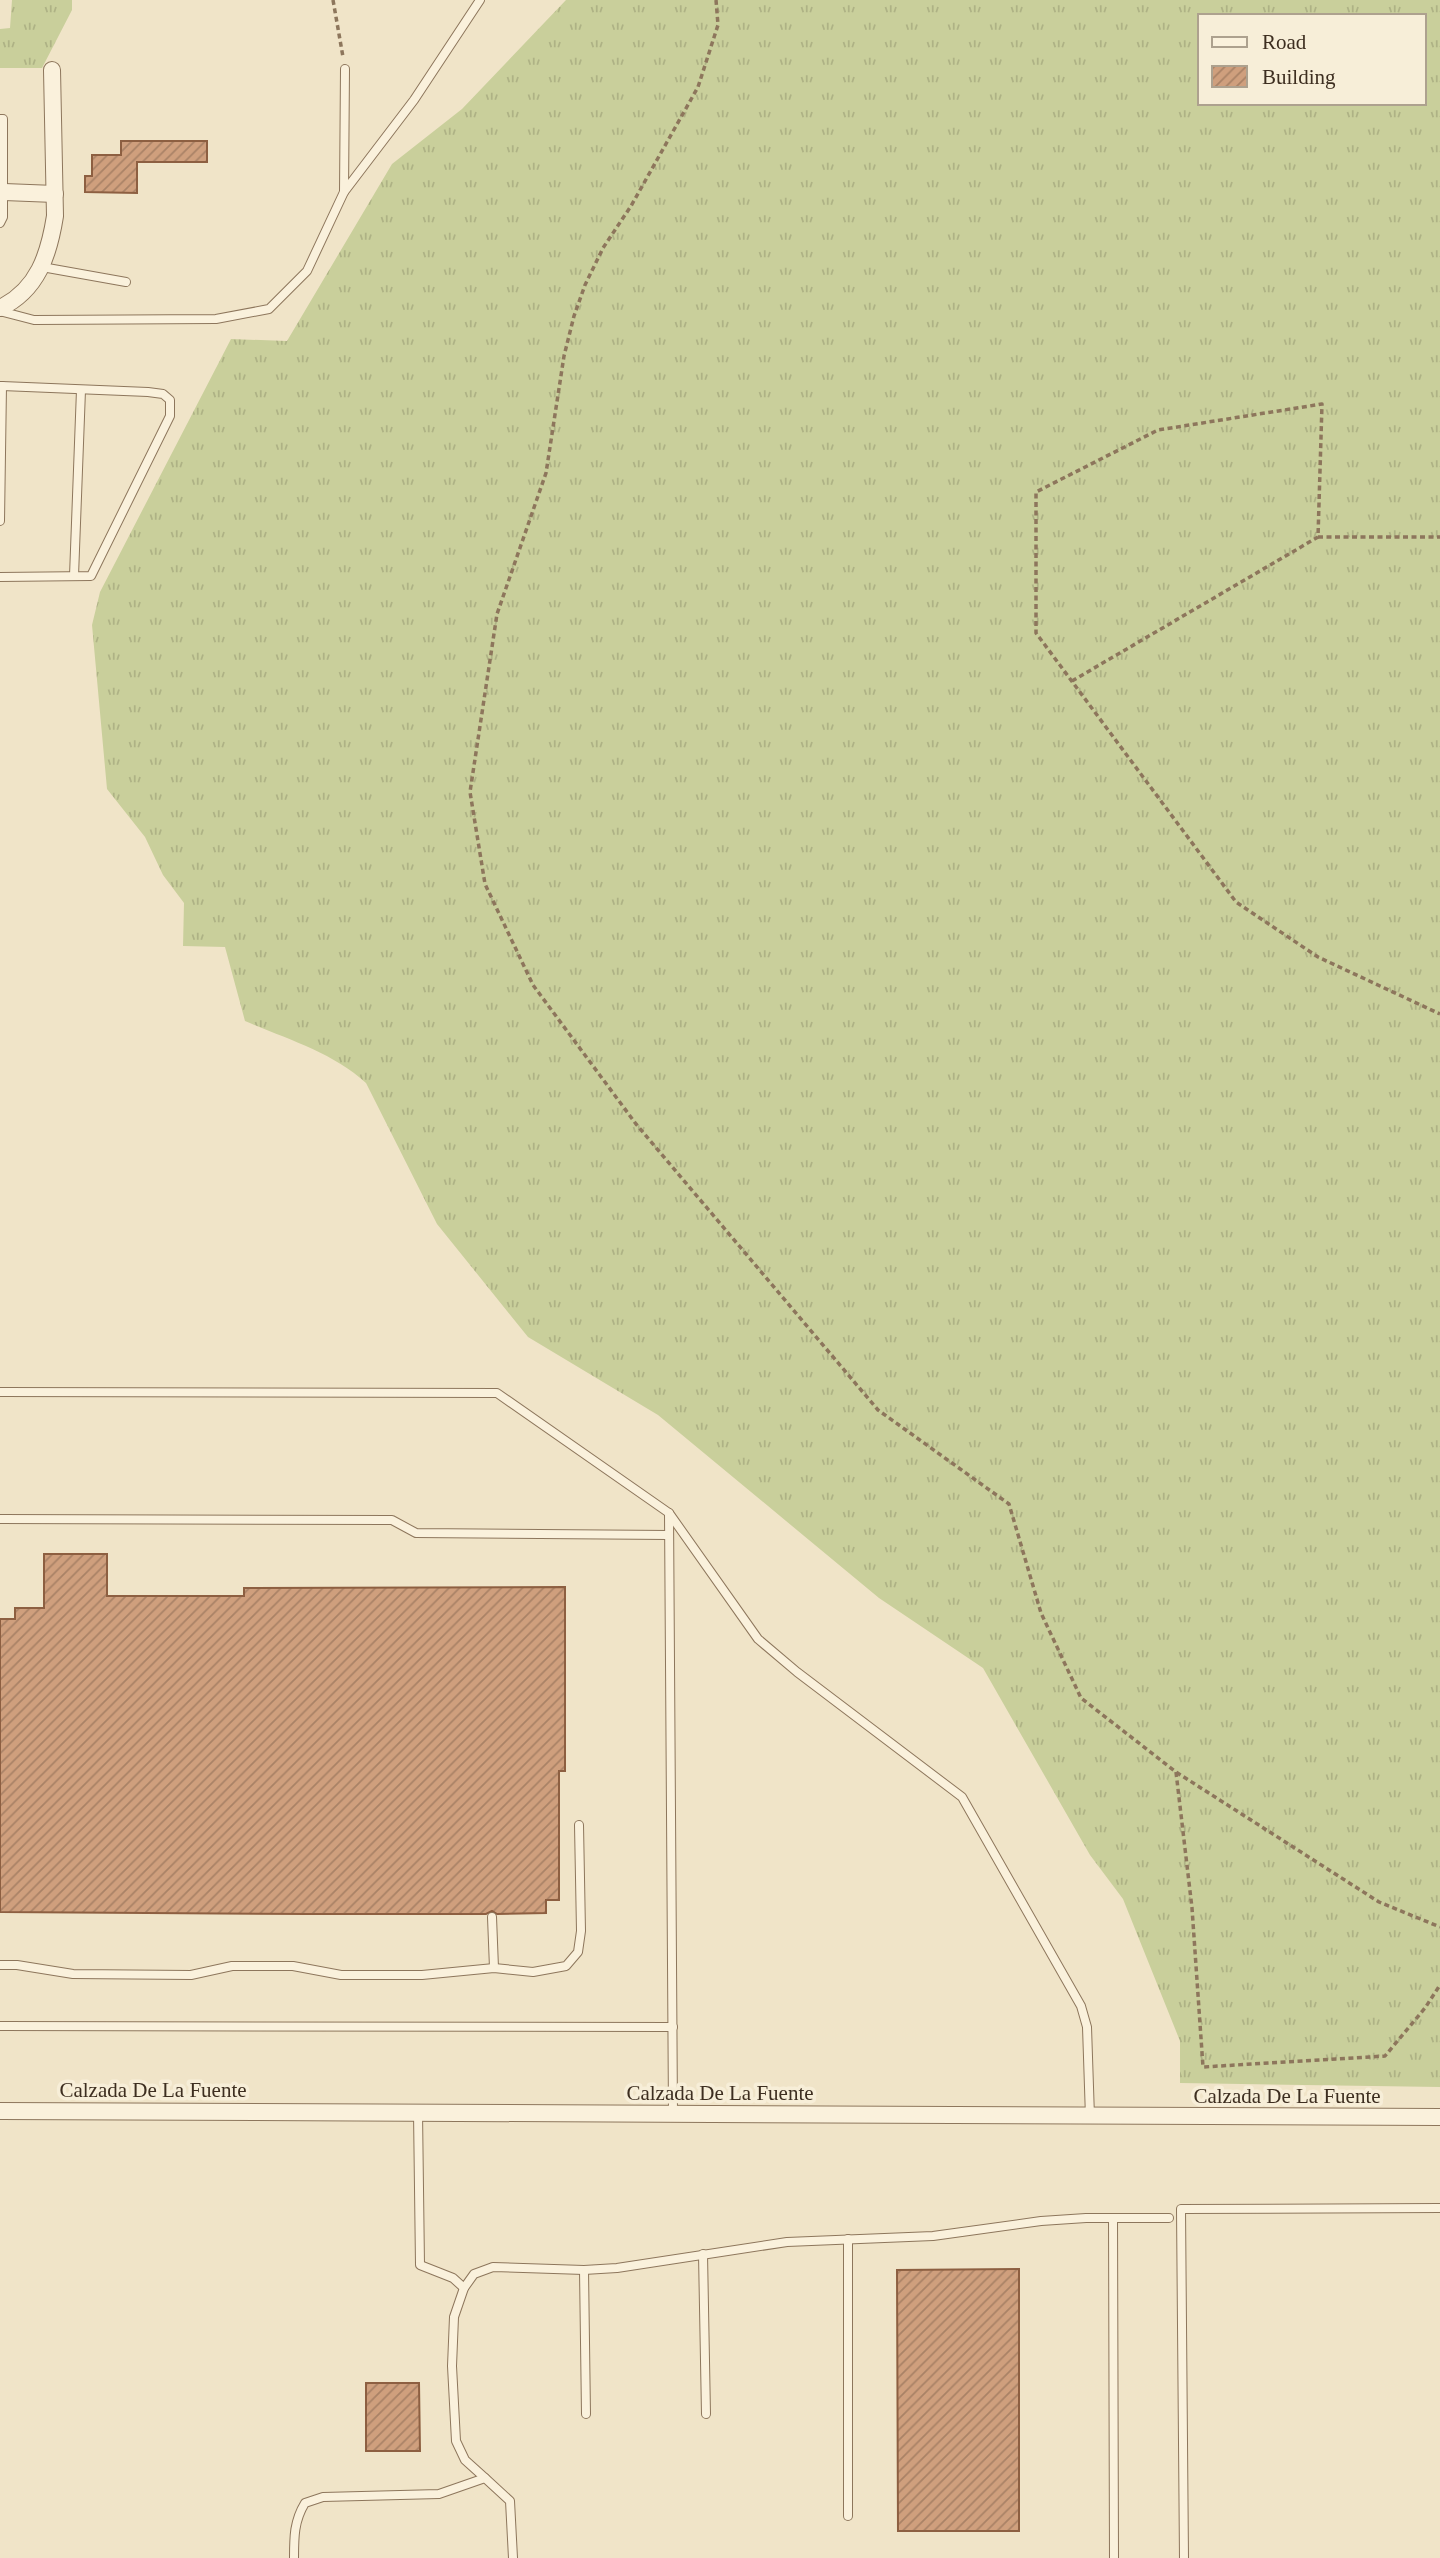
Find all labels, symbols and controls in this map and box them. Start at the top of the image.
legend [1198,14,1426,105]
text: Road [1262,30,1307,54]
text: Building [1262,65,1336,89]
street label: Calzada De La Fuente [59,2078,247,2102]
street label: Calzada De La Fuente [626,2081,814,2105]
street label: Calzada De La Fuente [1193,2084,1381,2108]

